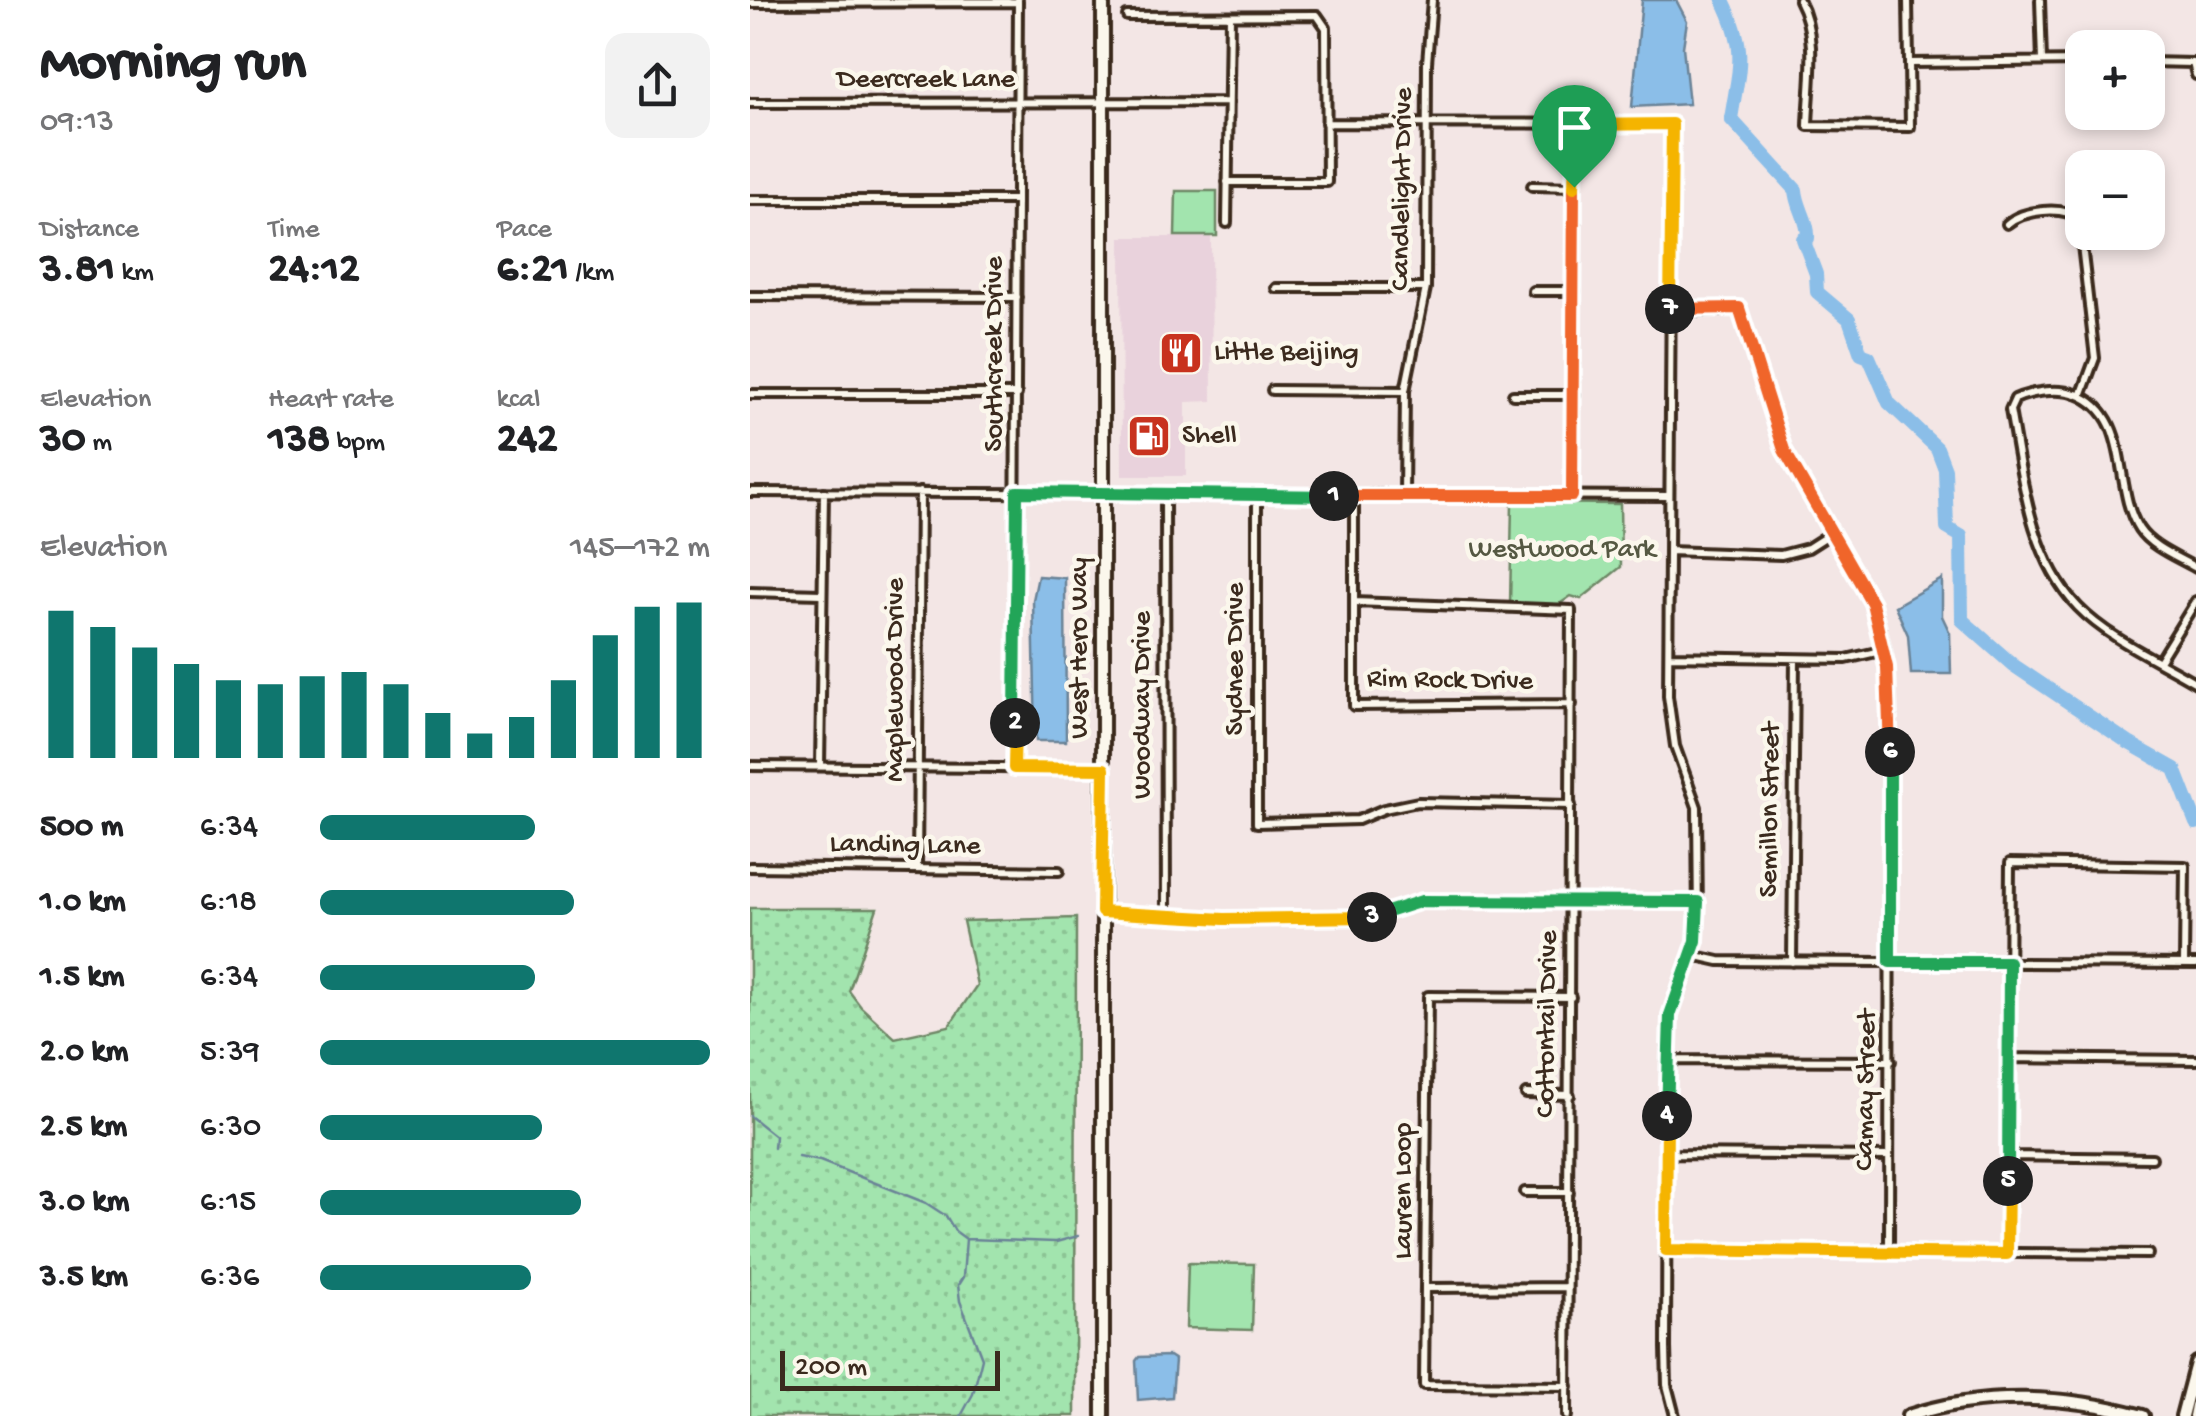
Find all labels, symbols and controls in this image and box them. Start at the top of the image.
map controls [2065,30,2165,250]
button: + [2065,30,2165,130]
button: share [605,33,710,138]
text: Morning run [40,34,306,98]
street label: Deercreek Lane [835,64,1016,97]
pin [1532,85,1617,188]
street label: Candlelight Drive [1385,87,1421,291]
icon: arrive [1547,100,1602,155]
text: 09:13 [40,104,114,142]
button: − [2065,150,2165,250]
text: Distance [40,214,139,247]
text: Time [268,214,320,247]
text: Pace [497,214,552,247]
text: 3.81 [40,247,115,296]
text: 24:12 [268,247,360,296]
text: 6:21 [497,247,569,296]
street label: Southcreek Drive [979,256,1012,452]
text: km [115,257,154,290]
text: /km [569,257,614,290]
pin: 7 [1645,284,1695,334]
text: 7 [1663,292,1677,325]
restaurant icon: Little Beijing [1158,330,1204,376]
place label: Little Beijing [1214,337,1359,370]
text: Elevation [40,384,151,417]
text: Heart rate [268,384,394,417]
text: kcal [497,384,540,417]
fuel station icon: Shell [1126,413,1172,459]
text: 30 [40,417,86,466]
text: 138 [268,417,330,466]
text: 242 [497,417,558,466]
place label: Shell [1182,420,1237,453]
text: m [86,427,112,460]
text: bpm [330,427,385,460]
pin: 1 [1309,471,1359,521]
text: 1 [1328,479,1340,512]
text: Elevation [40,530,167,568]
text: 145–172 m [570,530,710,568]
park label: Westwood Park [1468,534,1658,567]
street label: West Hero Way [1064,557,1097,739]
street label: Maplewood Drive [880,577,913,782]
street label: Sydnee Drive [1220,582,1253,736]
street label: Woodway Drive [1127,610,1160,799]
street label: Rim Rock Drive [1367,663,1534,699]
pin: 2 [990,698,1040,748]
text: 2 [1008,706,1022,739]
street label: Semillon Street [1753,720,1789,898]
pin: 6 [1865,727,1915,777]
text: 6 [1883,735,1897,768]
text: 500 m [40,809,123,847]
text: 6:34 [200,809,258,847]
street label: Landing Lane [829,828,981,864]
text: 1.0 km [40,884,126,922]
text: 6:18 [200,884,257,922]
pin: 3 [1347,892,1397,942]
text: 3 [1365,900,1379,933]
street label: Cottontail Drive [1530,930,1566,1118]
text: 1.5 km [40,959,124,997]
text: 6:34 [200,959,258,997]
street label: Camay Street [1849,1007,1885,1171]
text: 2.0 km [40,1034,128,1072]
text: 5:39 [200,1034,260,1072]
pin: 4 [1642,1091,1692,1141]
text: 4 [1660,1099,1674,1132]
text: 2.5 km [40,1109,127,1147]
text: 6:30 [200,1109,261,1147]
street label: Lauren Loop [1388,1123,1421,1259]
pin: 5 [1983,1156,2033,1206]
text: 5 [2001,1164,2015,1197]
text: 3.0 km [40,1184,129,1222]
text: 6:15 [200,1184,256,1222]
text: 3.5 km [40,1259,128,1297]
text: 6:36 [200,1259,259,1297]
scale bar [780,1346,1000,1390]
text: 200 m [795,1352,867,1385]

